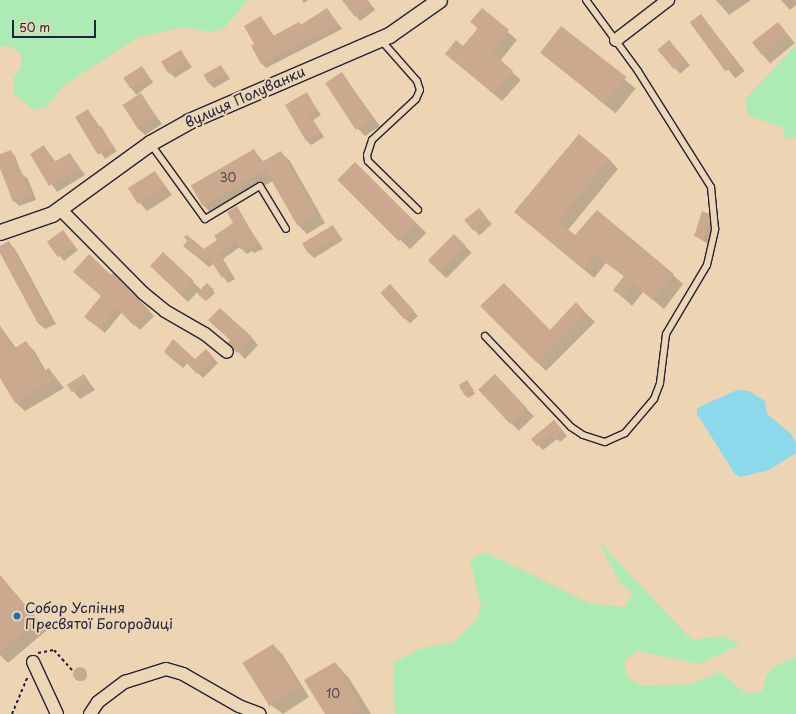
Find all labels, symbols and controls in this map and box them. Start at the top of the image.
scale bar [14,12,98,38]
text: 50 m [19,18,50,36]
street label: вулиця Полуванки [182,63,308,131]
house number: 30 [220,171,236,185]
place label: Собор Успіння Пресвятої Богородиці [25,600,174,632]
marker: Собор Успіння Пресвятої Богородиці [12,611,22,621]
house number: 10 [326,687,340,701]

